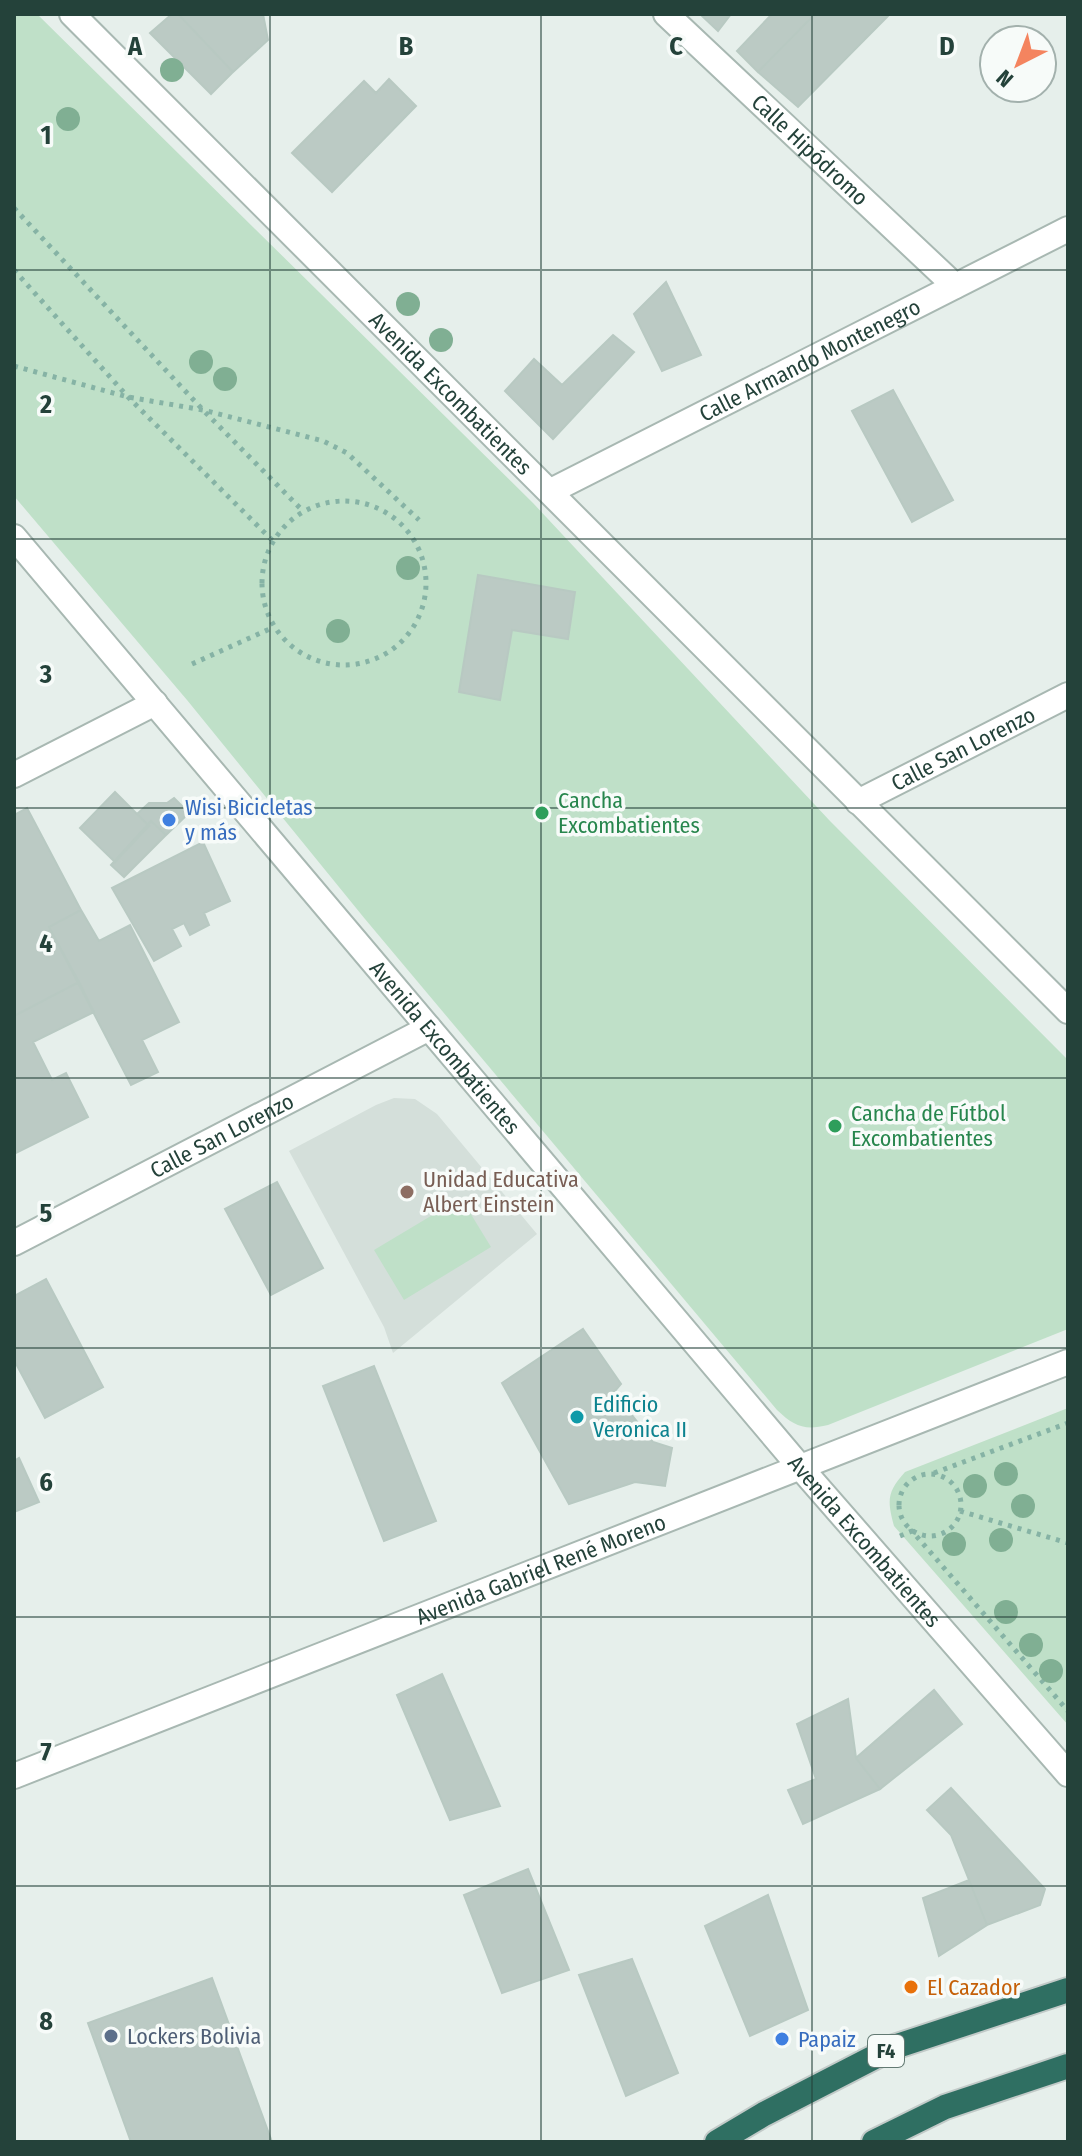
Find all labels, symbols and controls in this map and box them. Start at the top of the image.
north arrow [978,24,1058,104]
text: A [127,31,143,62]
text: B [399,31,414,62]
text: C [669,31,683,62]
text: D [939,31,955,62]
text: N [991,64,1019,93]
street label: Calle Hipódromo [746,89,874,211]
text: 1 [41,120,52,151]
street label: Calle Armando Montenegro [695,293,925,428]
street label: Avenida Excombatientes [364,307,537,481]
text: 2 [39,389,52,420]
text: 3 [39,659,52,690]
street label: Calle San Lorenzo [887,701,1040,797]
place label: Cancha Excombatientes [558,787,700,839]
place label: Wisi Bicicletas y más [185,794,313,846]
marker: Cancha Excombatientes [533,804,551,822]
marker: Wisi Bicicletas y más [160,811,178,829]
text: 4 [39,928,53,959]
street label: Avenida Excombatientes [364,955,526,1140]
street label: Calle San Lorenzo [146,1087,298,1184]
place label: Cancha de Fútbol Excombatientes [851,1100,1006,1152]
marker: Cancha de Fútbol Excombatientes [826,1117,844,1135]
place label: Unidad Educativa Albert Einstein [423,1166,579,1218]
marker: Unidad Educativa Albert Einstein [398,1183,416,1201]
text: 5 [40,1198,53,1229]
place label: Edificio Veronica II [593,1391,687,1443]
marker: Edificio Veronica II [568,1408,586,1426]
street label: Avenida Excombatientes [782,1450,946,1633]
text: 6 [39,1467,53,1498]
street label: Avenida Gabriel René Moreno [412,1508,670,1631]
text: 7 [40,1737,52,1768]
place label: El Cazador [927,1974,1020,2001]
marker: El Cazador [902,1978,920,1996]
text: 8 [39,2006,53,2037]
place label: Lockers Bolivia [127,2023,261,2050]
place label: Papaiz [798,2026,856,2053]
marker: Lockers Bolivia [102,2027,120,2045]
marker: Papaiz [773,2030,791,2048]
road number: F4 [868,2035,904,2067]

